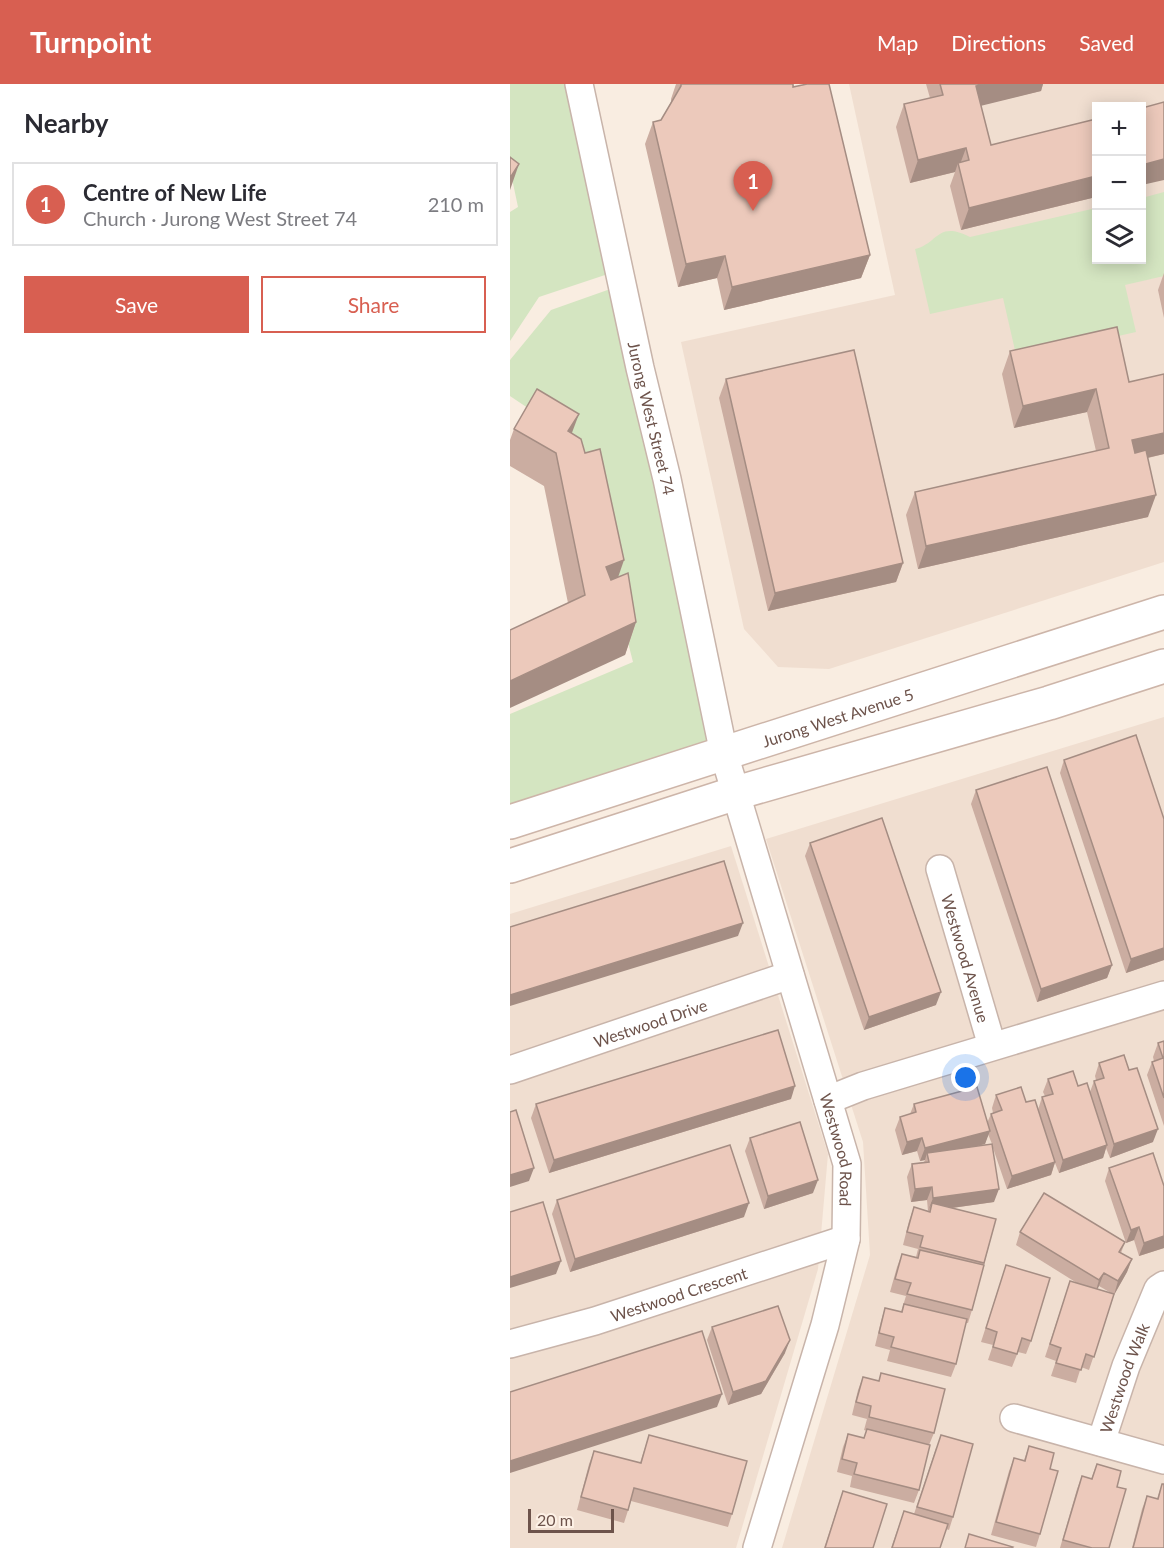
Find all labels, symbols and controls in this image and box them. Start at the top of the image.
text: Turnpoint [30,25,151,59]
text: Map [877,30,918,55]
text: Directions [951,30,1046,55]
text: Saved [1079,30,1134,55]
map controls [1092,102,1146,264]
button: + [1092,102,1146,156]
text: Nearby [24,107,109,139]
button: − [1092,156,1146,210]
pin: 1 [734,162,772,211]
text: Centre of New Life [83,179,267,206]
text: 1 [40,192,51,216]
text: 210 m [428,192,484,216]
text: Church · Jurong West Street 74 [83,206,357,230]
button: layers [1092,210,1146,264]
button: Save [24,276,249,333]
button: Share [261,276,486,333]
street label: Jurong West Street 74 [625,340,680,496]
street label: Jurong West Avenue 5 [759,684,916,750]
street label: Westwood Avenue [938,892,994,1025]
street label: Westwood Drive [591,994,709,1051]
your location [951,1063,980,1092]
street label: Westwood Road [817,1091,857,1207]
street label: Westwood Crescent [608,1262,750,1325]
street label: Westwood Walk [1095,1319,1153,1435]
scale bar [528,1506,614,1534]
text: 20 m [537,1510,573,1529]

